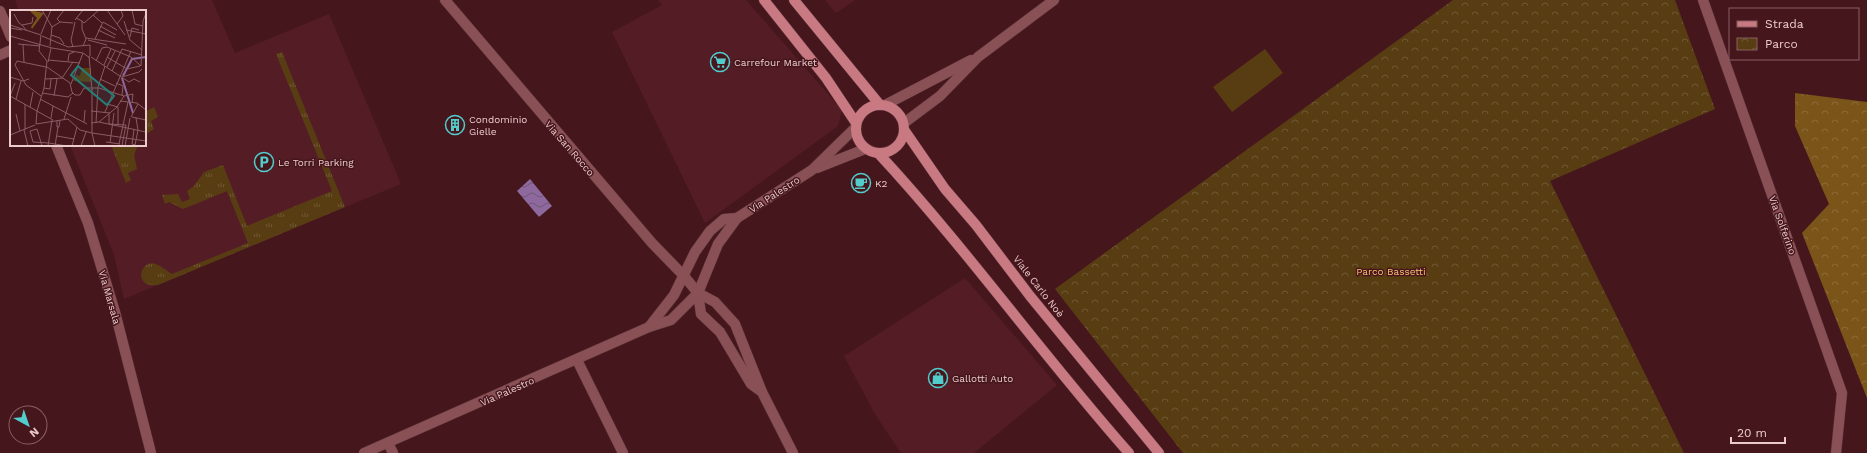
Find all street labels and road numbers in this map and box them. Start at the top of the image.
street label: Via San Rocco [543,119,596,178]
street label: Via Palestro [747,174,802,215]
street label: Via Solferino [1767,194,1798,256]
street label: Viale Carlo Noè [1011,253,1066,319]
street label: Via Marsala [97,269,123,326]
street label: Via Palestro [478,375,536,408]

